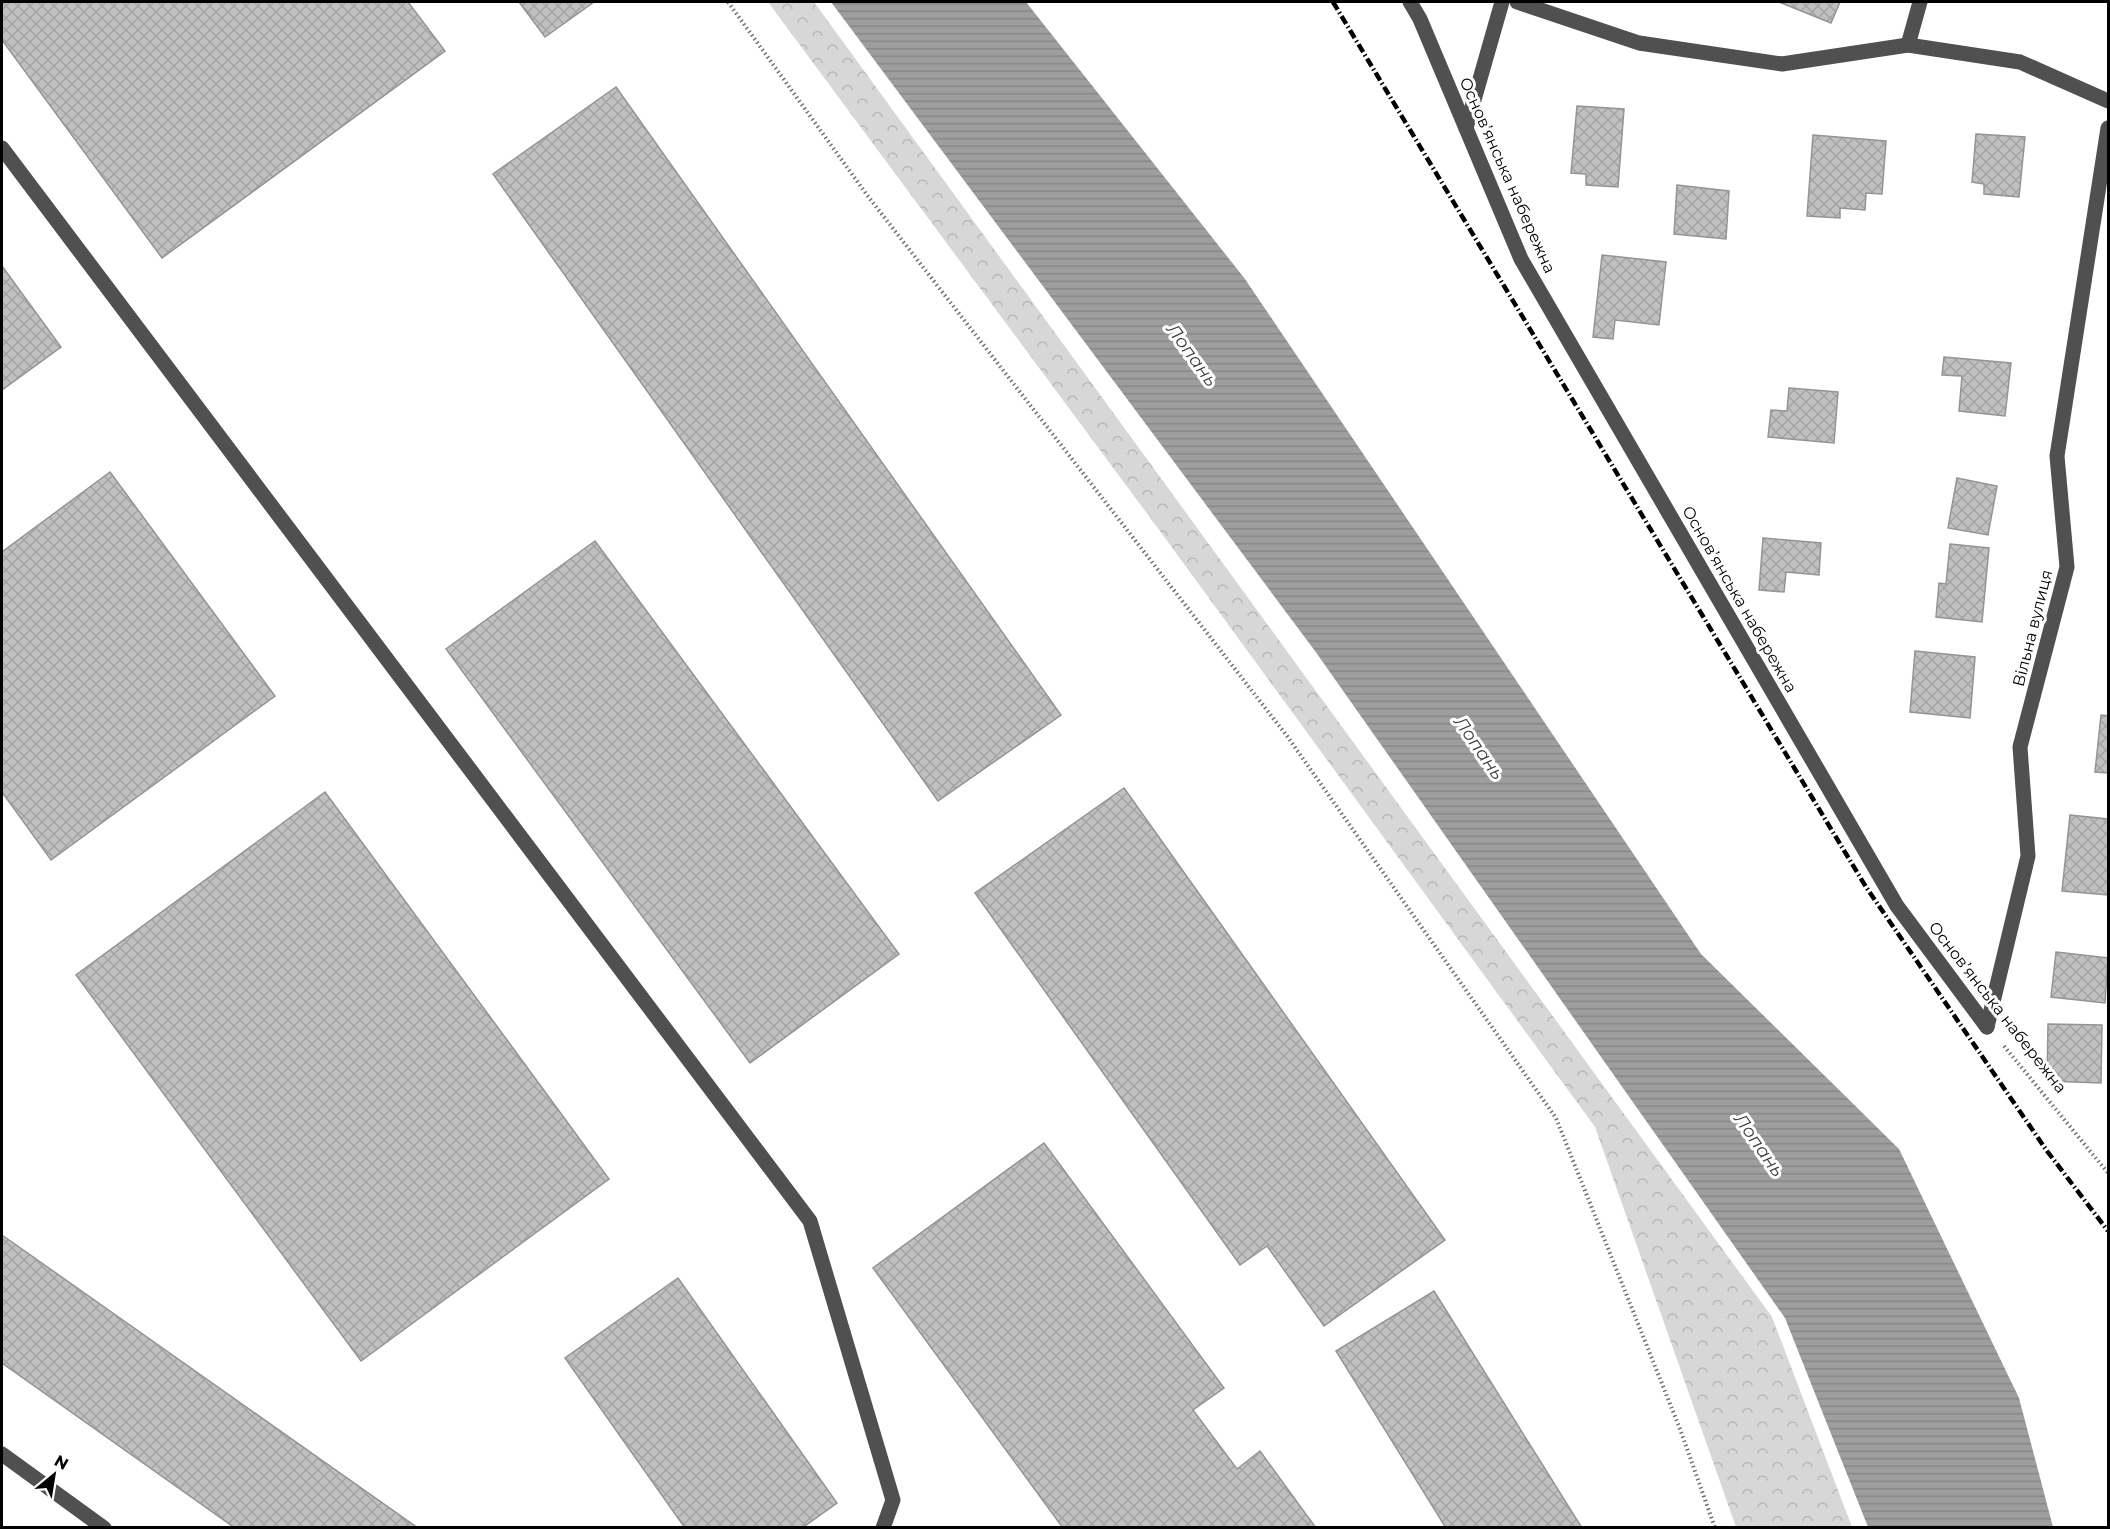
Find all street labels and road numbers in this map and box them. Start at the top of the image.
street label: Основ’янська набережна [1456,74,1559,276]
street label: Основ’янська набережна [1678,503,1801,696]
street label: Вільна вулиця [2009,568,2056,689]
street label: Основ’янська набережна [1925,918,2070,1097]

